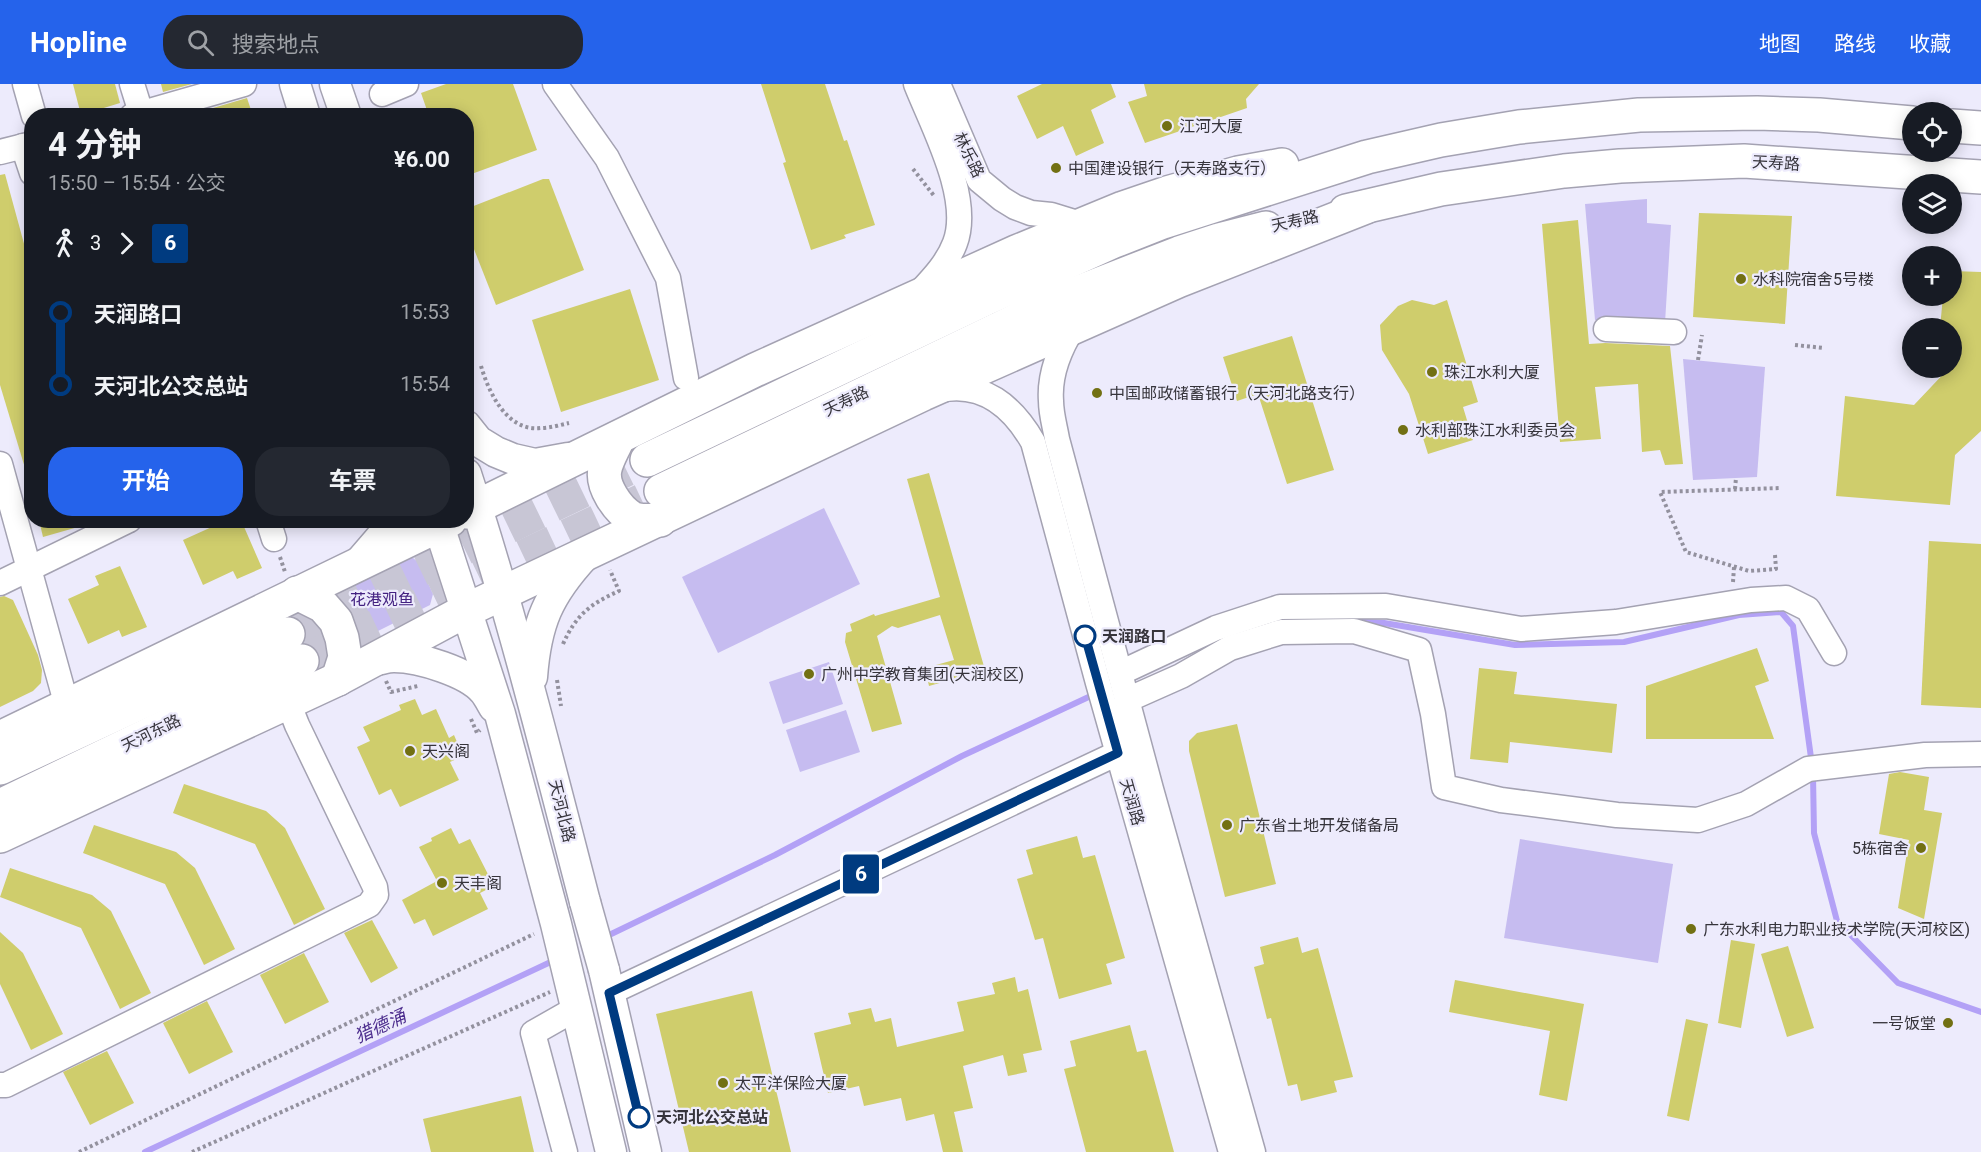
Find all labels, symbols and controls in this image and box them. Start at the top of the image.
search box [163,15,583,69]
text: Hopline [30,26,127,59]
icon: search [184,26,217,59]
text: 搜索地点 [232,32,320,57]
text: 地图 [1759,32,1801,56]
text: 路线 [1834,32,1876,56]
text: 收藏 [1909,32,1951,56]
map controls [1902,102,1962,378]
button: locate [1902,102,1962,162]
place label: 江河大厦 [1179,117,1243,136]
marker: 江河大厦 [1160,119,1174,133]
text: 4 分钟 [48,125,141,164]
street label: 林乐路 [950,129,988,181]
text: ¥6.00 [394,147,450,172]
street label: 天寿路 [1752,152,1800,174]
place label: 中国建设银行（天寿路支行） [1068,159,1276,178]
marker: 中国建设银行（天寿路支行） [1049,161,1063,175]
text: 15:50 – 15:54 · 公交 [48,171,226,195]
button: layers [1902,174,1962,234]
street label: 天寿路 [1269,206,1321,236]
icon: walk [48,227,81,260]
icon: forward [110,227,143,260]
text: 3 [90,231,101,255]
text: 6 [164,231,176,255]
button: + [1902,246,1962,306]
place label: 水科院宿舍5号楼 [1753,270,1874,289]
marker: 水科院宿舍5号楼 [1734,272,1748,286]
text: 15:53 [400,300,450,324]
text: 天润路口 [94,302,182,327]
button: − [1902,318,1962,378]
place label: 珠江水利大厦 [1444,363,1540,382]
marker: 珠江水利大厦 [1425,365,1439,379]
text: 15:54 [400,372,450,396]
text: 天河北公交总站 [94,374,248,399]
street label: 天寿路 [820,382,872,420]
place label: 中国邮政储蓄银行（天河北路支行） [1109,384,1365,403]
marker: 中国邮政储蓄银行（天河北路支行） [1090,386,1104,400]
place label: 水利部珠江水利委员会 [1415,421,1575,440]
marker: 水利部珠江水利委员会 [1396,423,1410,437]
button: 开始 [48,447,243,516]
button: 车票 [255,447,450,516]
park label: 花港观鱼 [350,590,414,609]
marker: 天润路口 [1074,625,1096,647]
place label: 天润路口 [1102,627,1166,646]
place label: 广州中学教育集团(天润校区) [821,665,1024,684]
marker: 广州中学教育集团(天润校区) [802,667,816,681]
street label: 天河东路 [118,710,184,756]
place label: 天兴阁 [422,742,470,761]
marker: 天兴阁 [403,744,417,758]
street label: 天润路 [1116,776,1148,828]
street label: 天河北路 [545,778,579,844]
place label: 广东省土地开发储备局 [1239,816,1399,835]
marker: 广东省土地开发储备局 [1220,818,1234,832]
place label: 5栋宿舍 [1852,839,1909,858]
marker: 5栋宿舍 [1914,841,1928,855]
line badge: 6 [842,854,880,894]
text: 6 [855,862,867,886]
place label: 天丰阁 [454,874,502,893]
marker: 天丰阁 [435,876,449,890]
place label: 广东水利电力职业技术学院(天河校区) [1703,920,1970,939]
marker: 广东水利电力职业技术学院(天河校区) [1684,922,1698,936]
water label: 猎德涌 [351,1004,411,1047]
place label: 一号饭堂 [1872,1014,1936,1033]
marker: 一号饭堂 [1941,1016,1955,1030]
place label: 太平洋保险大厦 [735,1074,847,1093]
marker: 太平洋保险大厦 [716,1076,730,1090]
marker: 天河北公交总站 [628,1106,650,1128]
place label: 天河北公交总站 [656,1108,768,1127]

